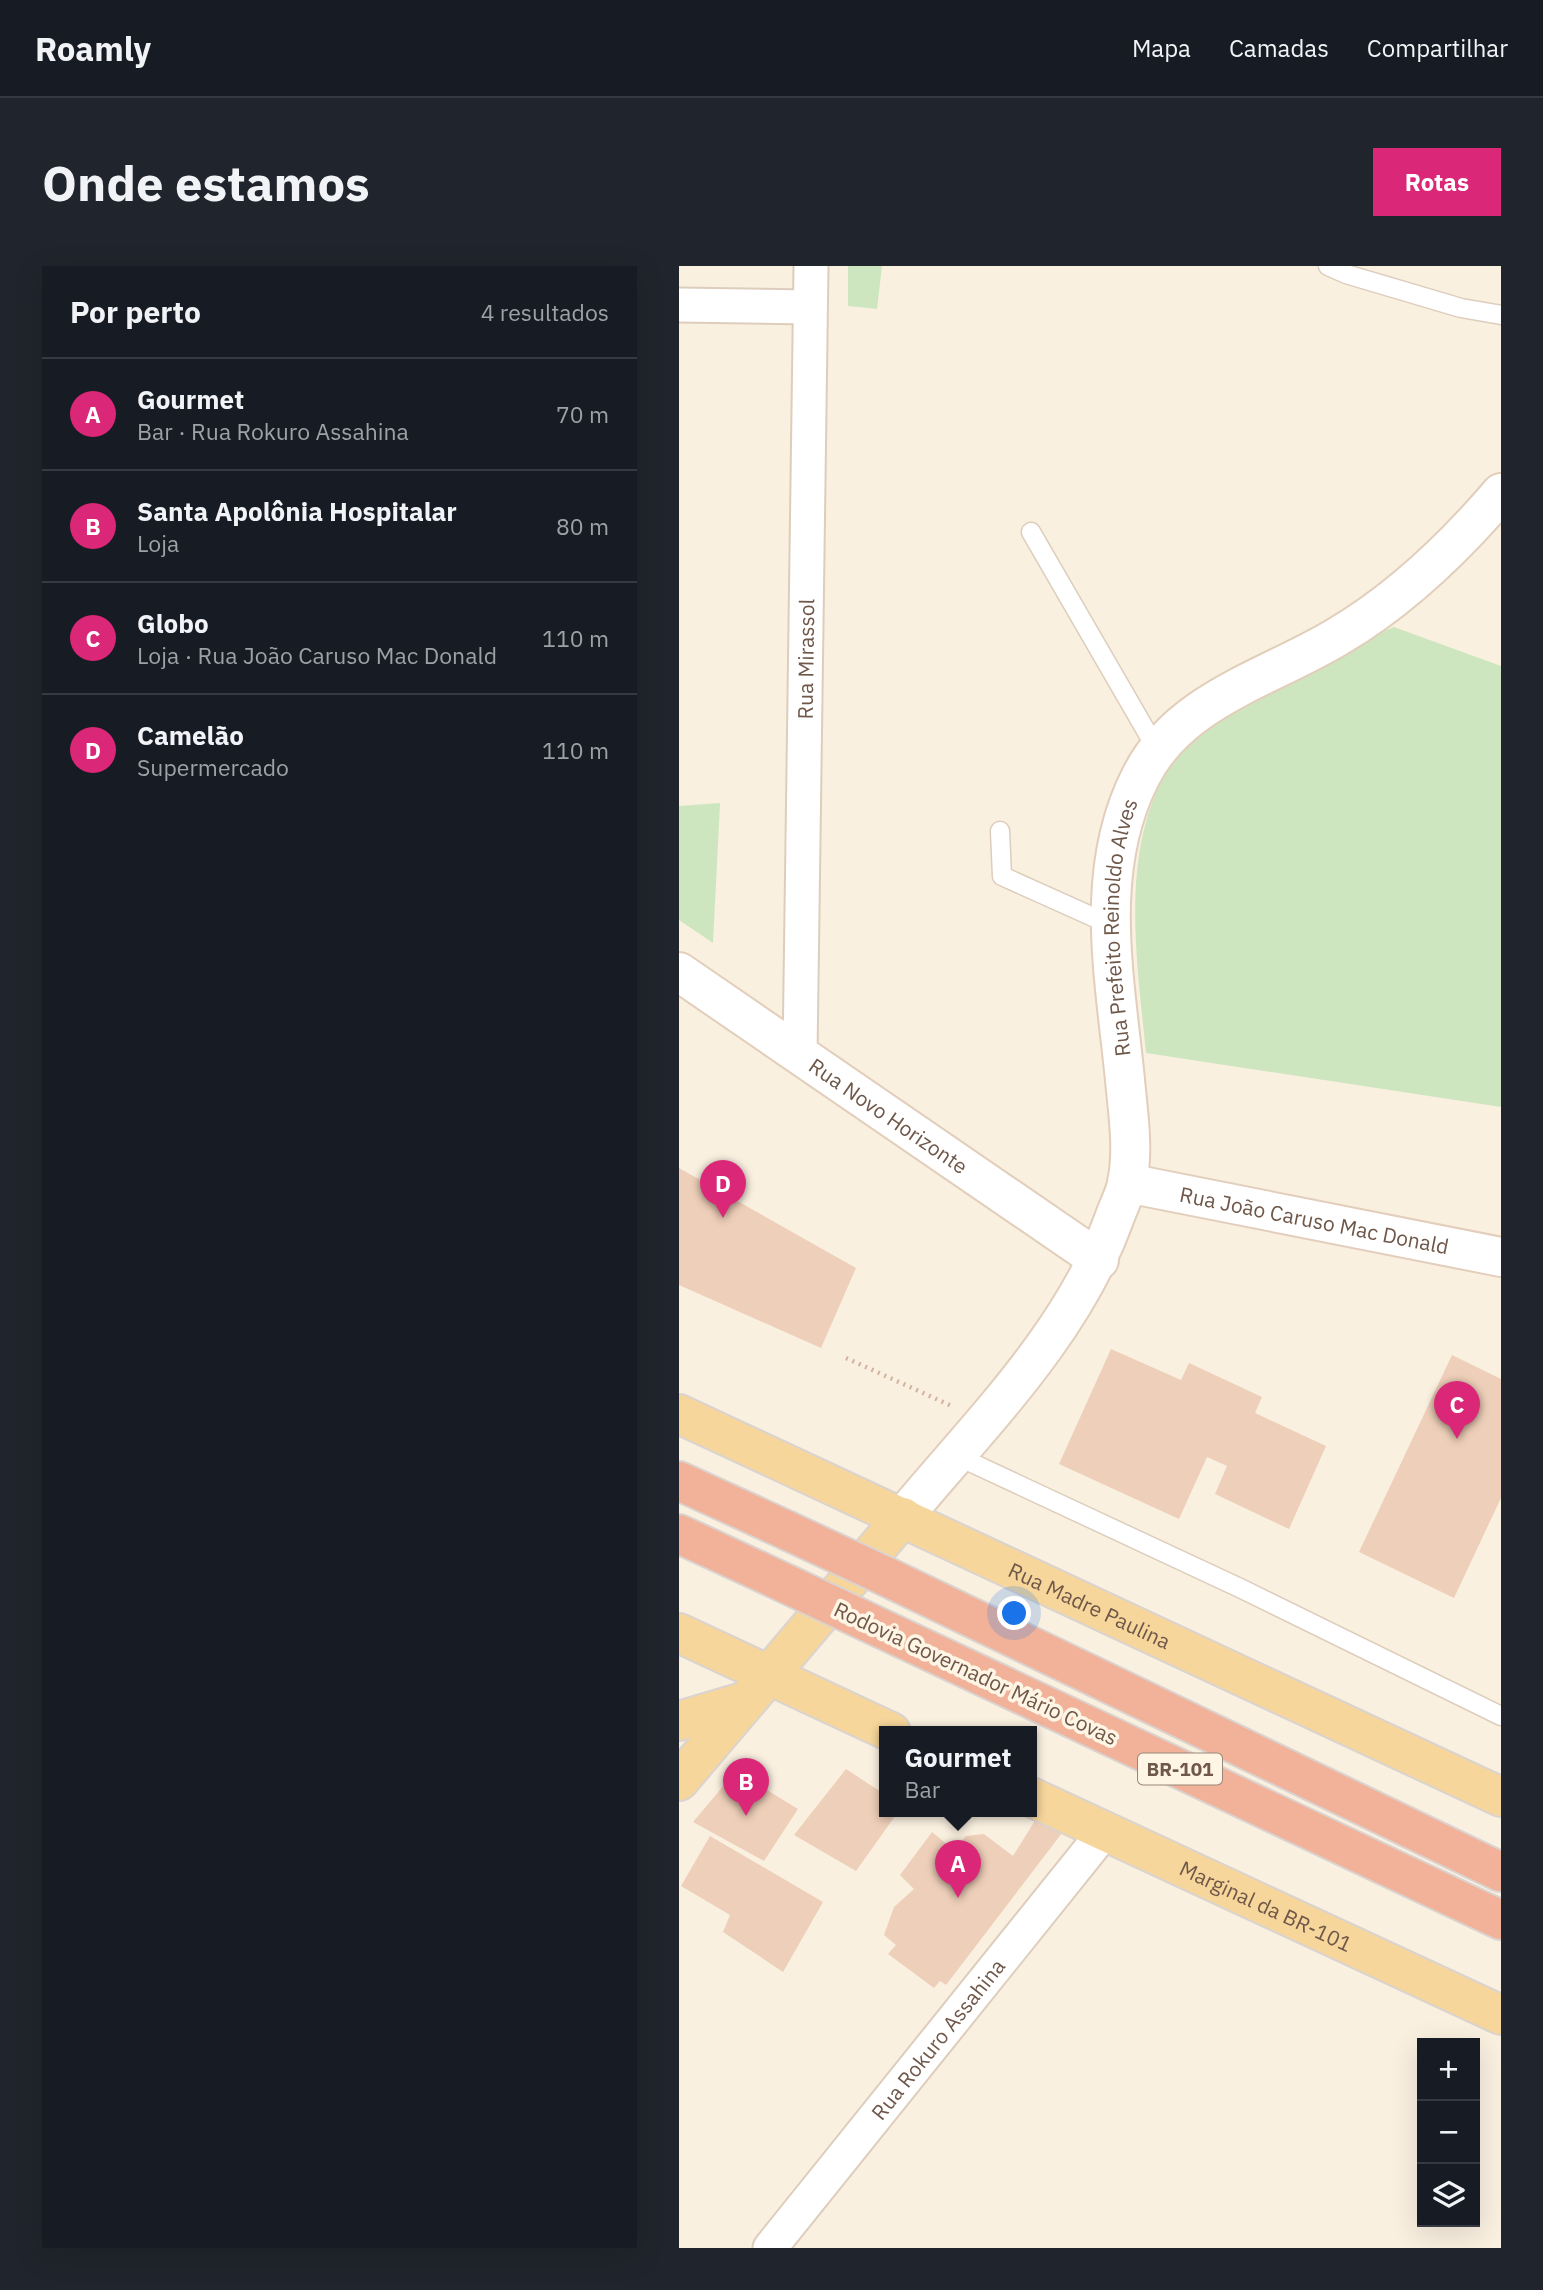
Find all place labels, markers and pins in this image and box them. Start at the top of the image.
pin: D [700,1160,746,1218]
pin: C [1434,1381,1480,1439]
pin: B [723,1758,769,1816]
pin: A [935,1840,981,1898]

